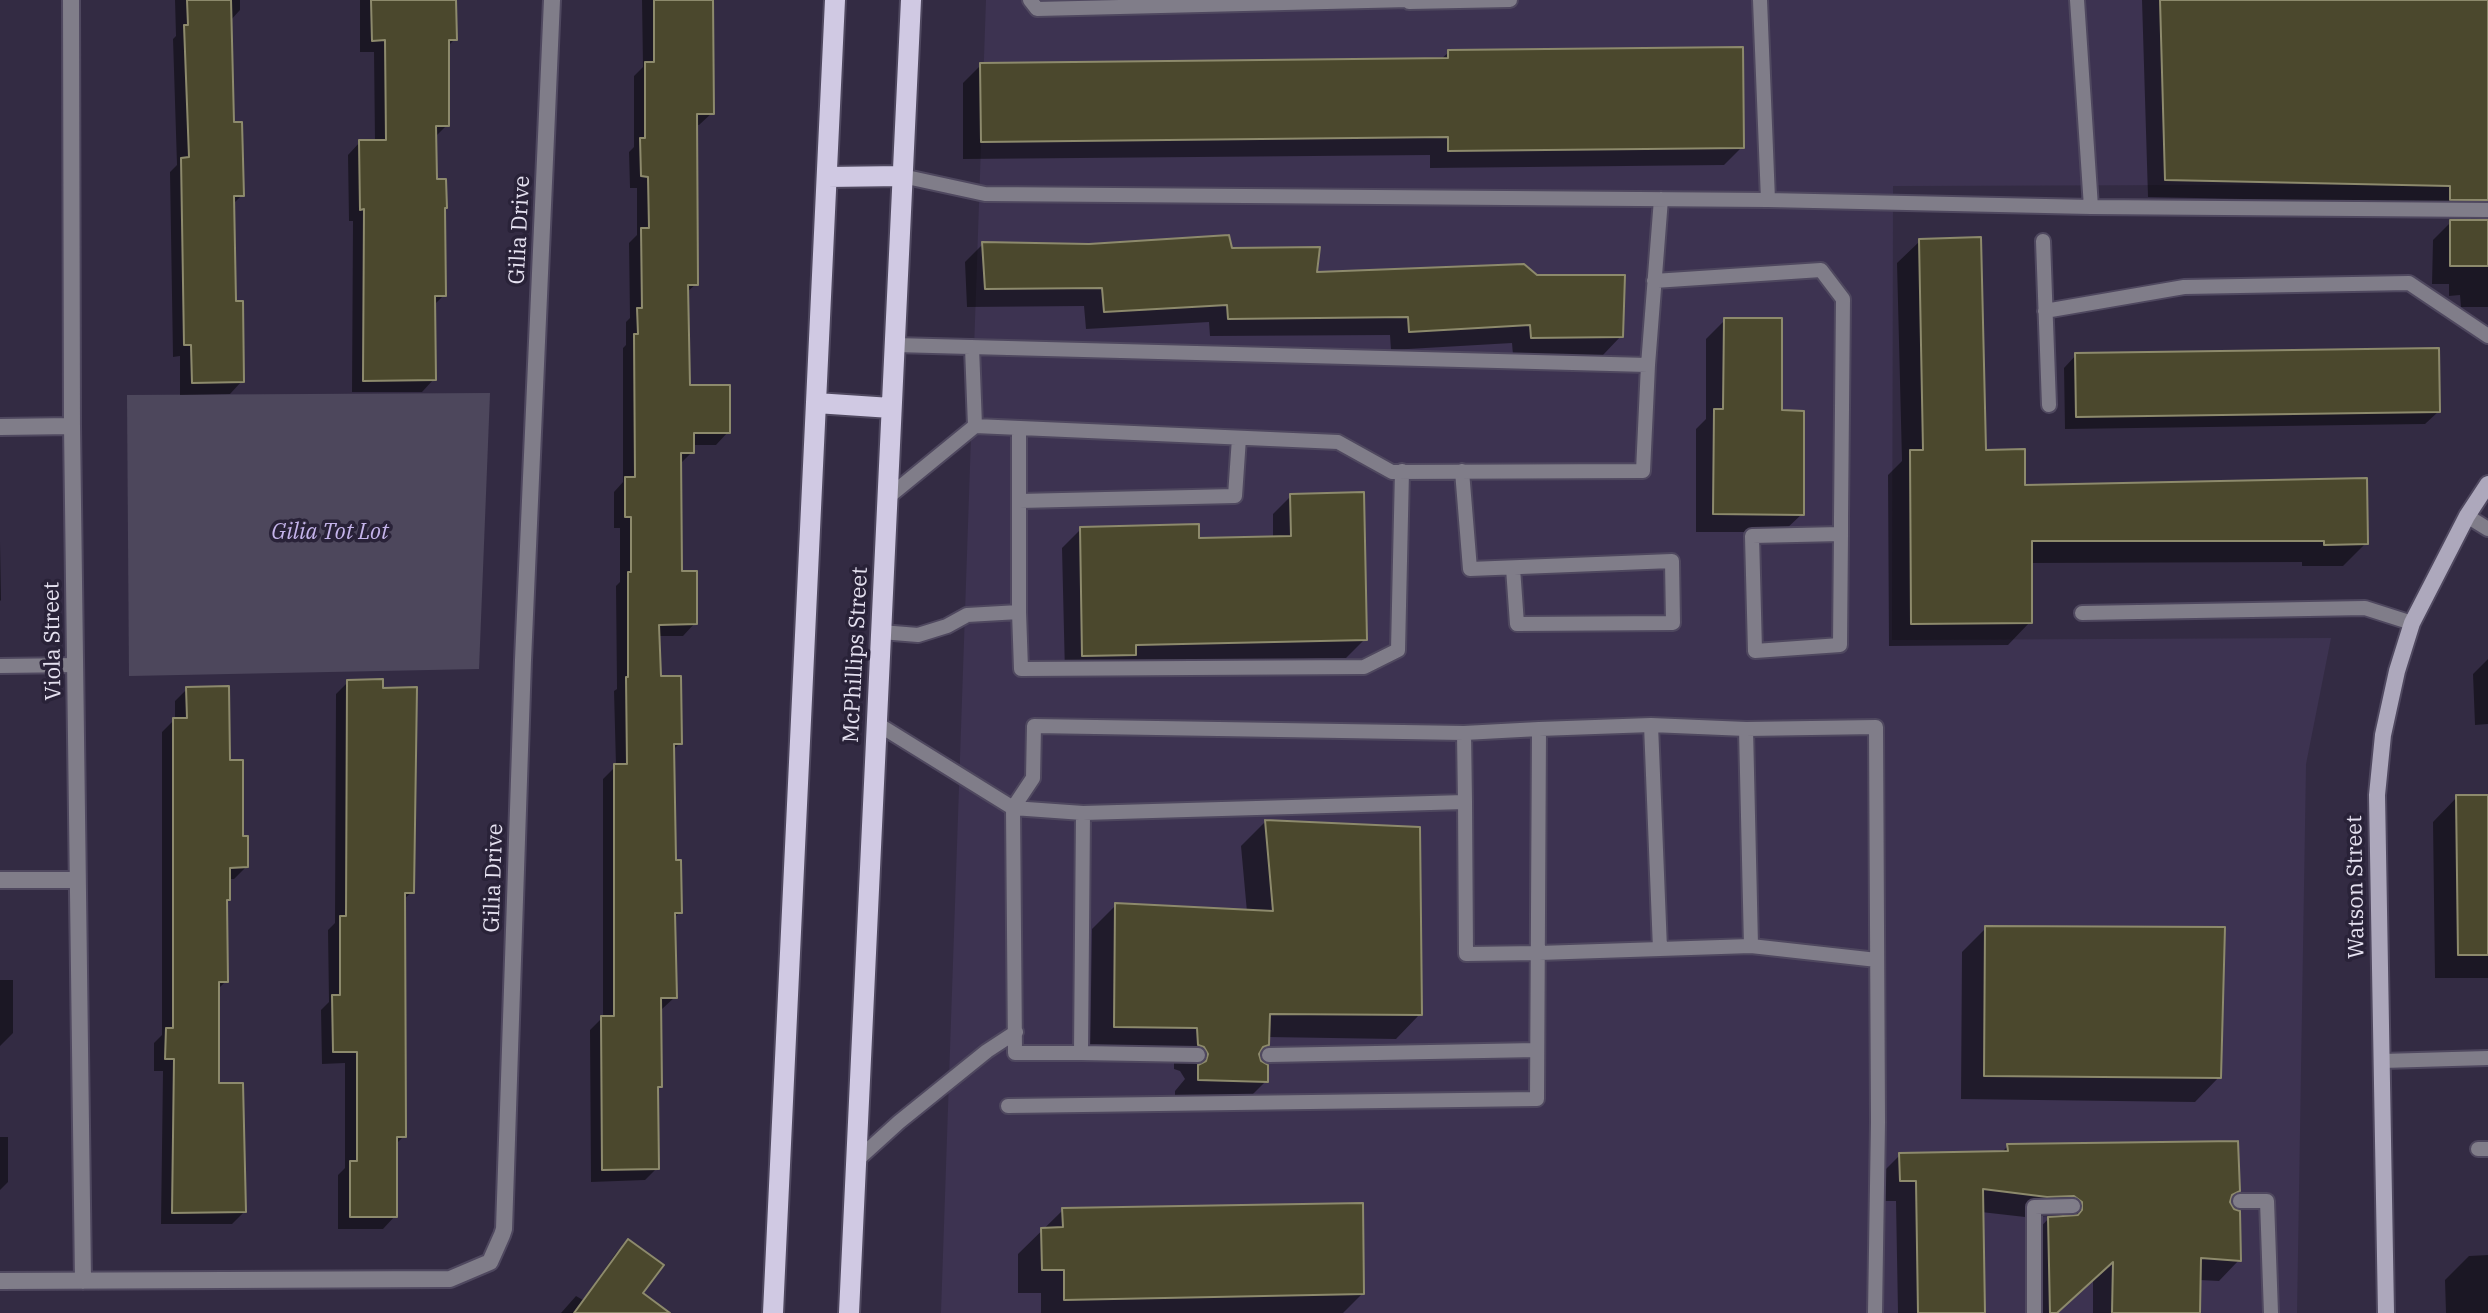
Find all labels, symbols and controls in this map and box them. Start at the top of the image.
street label: Gilia Drive [504,175,536,285]
park label: Gilia Tot Lot [271,520,389,546]
street label: McPhillips Street [838,566,874,744]
street label: Viola Street [39,581,67,701]
street label: Watson Street [2342,815,2370,959]
street label: Gilia Drive [479,823,509,933]

